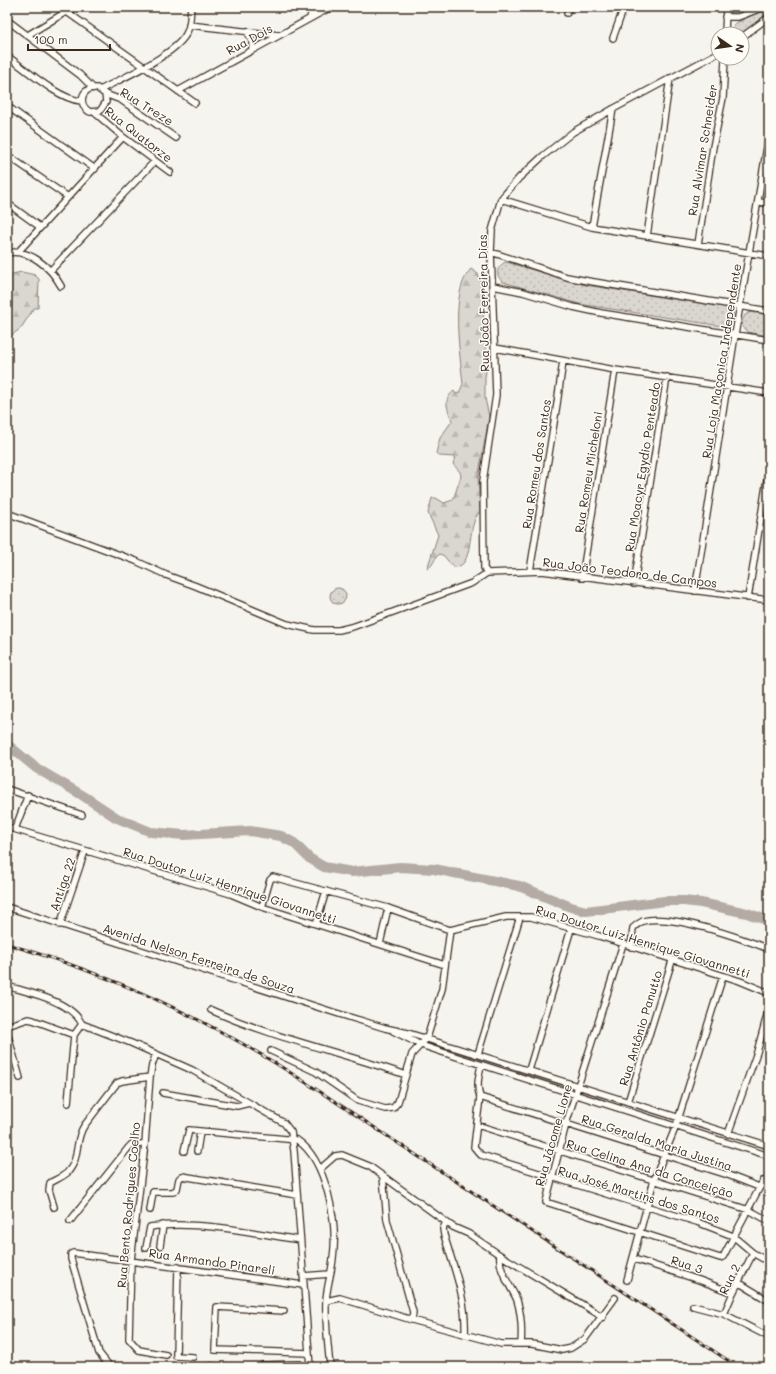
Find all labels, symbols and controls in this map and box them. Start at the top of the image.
street label: Rua Dois [223,20,275,58]
scale bar [28,26,110,52]
north arrow [710,26,750,66]
text: 100 m [34,31,68,47]
text: N [732,43,748,54]
street label: Rua Treze [117,83,177,129]
street label: Rua Alvimar Schneider [684,83,720,217]
street label: Rua Quatorze [102,103,176,165]
street label: Rua João Ferreira Dias [474,234,492,372]
street label: Rua Loja Maçonica Independente [698,262,744,460]
street label: Rua Moacyr Egydio Penteado [621,381,663,553]
street label: Rua Romeu dos Santos [518,398,554,530]
street label: Rua Romeu Micheloni [570,410,606,534]
street label: Rua João Teodoro de Campos [542,553,718,591]
street label: Rua Doutor Luiz Henrique Giovannetti [121,843,339,927]
street label: Antiga 22 [45,855,79,913]
street label: Rua Doutor Luiz Henrique Giovannetti [534,901,752,981]
street label: Avenida Nelson Ferreira de Souza [101,919,297,997]
street label: Rua Antônio Panutto [615,968,665,1088]
street label: Rua Jácome Lione [531,1082,575,1188]
street label: Rua Geralda Maria Justina [580,1110,734,1174]
street label: Rua Bento Rodrigues Coelho [113,1122,143,1288]
street label: Rua Celina Ana da Conceição [565,1135,735,1201]
street label: Rua José Martins dos Santos [556,1162,722,1226]
street label: Rua Armando Pinareli [148,1244,276,1278]
street label: Rua 3 [669,1251,705,1277]
street label: Rua 2 [715,1261,743,1297]

